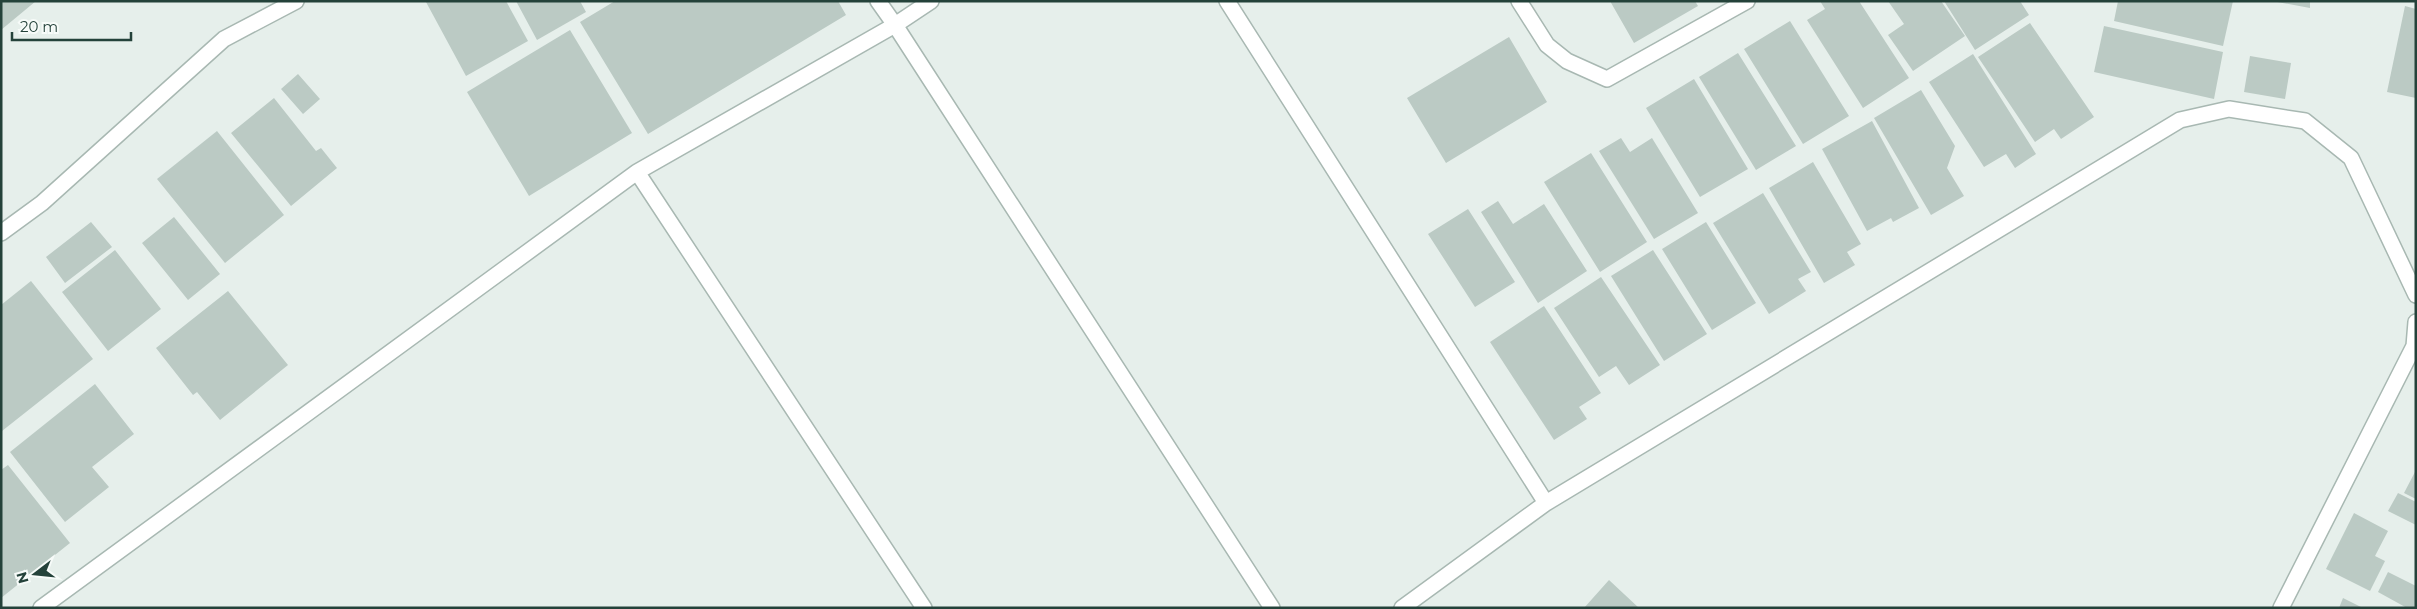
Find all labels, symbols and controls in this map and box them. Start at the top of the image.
scale bar [12,10,131,42]
text: 20 m [20,17,58,36]
north arrow [10,549,60,599]
text: N [12,570,33,586]

